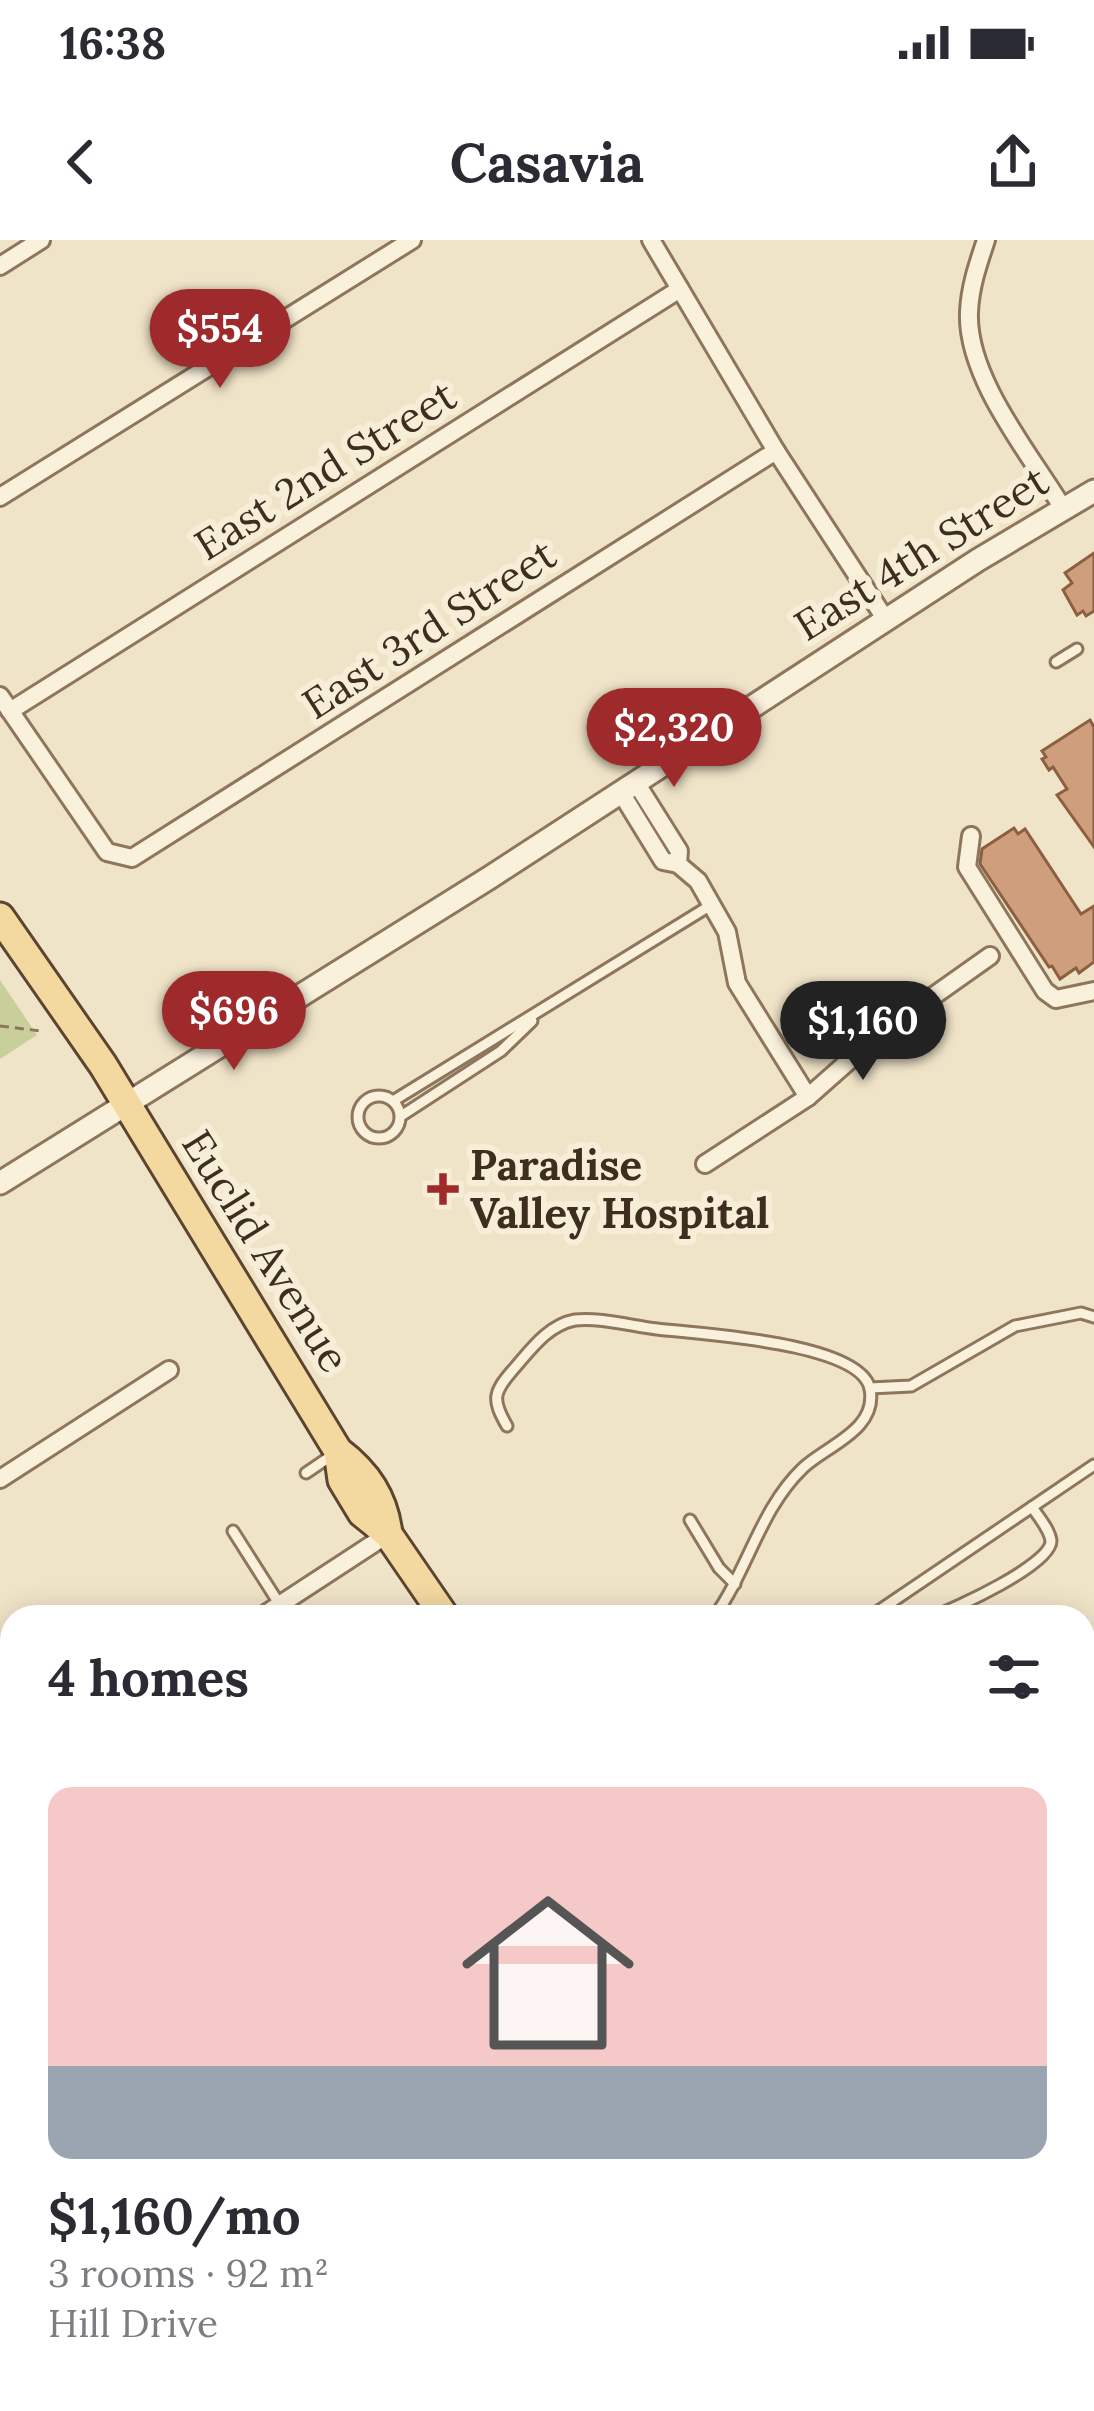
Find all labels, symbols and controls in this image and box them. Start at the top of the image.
text: 16:38 [60,14,166,71]
text: Casavia [450,128,644,197]
icon: back [48,129,114,195]
icon: share [980,129,1046,195]
pin: $554 [149,289,291,391]
text: $554 [177,303,263,353]
street label: East 2nd Street [184,368,466,572]
street label: East 4th Street [784,453,1058,652]
street label: East 3rd Street [292,527,566,731]
pin: $2,320 [576,688,772,790]
text: $2,320 [614,702,734,752]
pin: $696 [163,971,305,1073]
pin: $1,160 [765,981,961,1083]
text: $696 [189,985,279,1035]
text: $1,160 [807,995,919,1045]
street label: Euclid Avenue [170,1120,362,1382]
place label: Paradise Valley Hospital [470,1138,769,1240]
marker: Paradise Valley Hospital [427,1173,459,1205]
icon: filters [981,1644,1047,1710]
text: 4 homes [48,1645,249,1710]
icon: home [440,1865,656,2081]
text: $1,160/mo [48,2183,301,2248]
text: 3 rooms · 92 m² [48,2248,329,2298]
text: Hill Drive [48,2298,218,2348]

